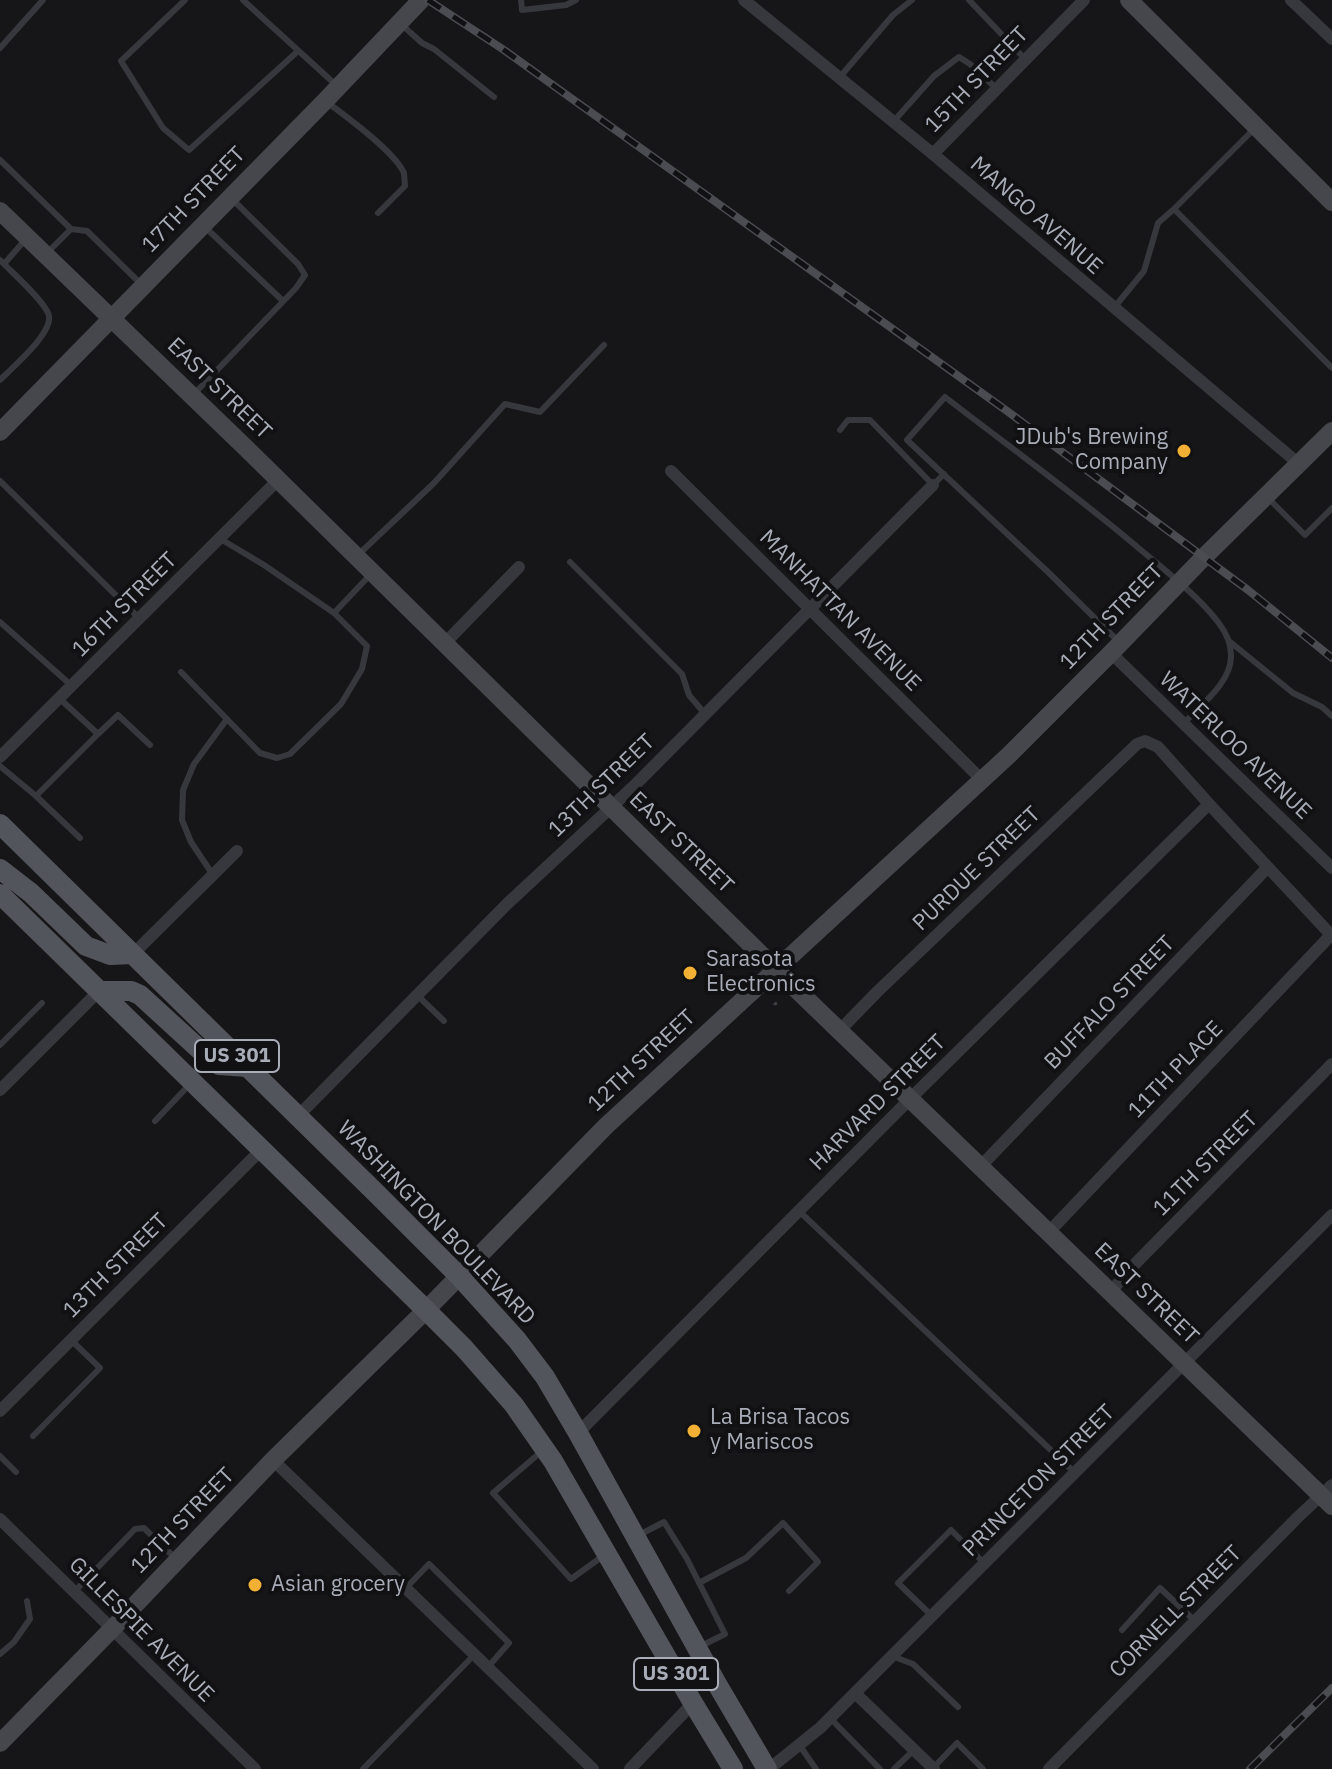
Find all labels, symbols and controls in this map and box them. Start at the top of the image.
street label: 15TH STREET [920,22,1034,138]
street label: 17TH STREET [137,142,251,258]
street label: MANGO AVENUE [965,151,1107,281]
street label: EAST STREET [161,333,277,445]
place label: JDub's Brewing Company [1015,425,1168,476]
marker: JDub's Brewing Company [1175,442,1193,460]
street label: MANHATTAN AVENUE [754,525,926,697]
street label: 16TH STREET [67,547,183,663]
street label: 12TH STREET [1055,559,1169,675]
street label: WATERLOO AVENUE [1154,667,1316,825]
street label: 13TH STREET [544,729,660,843]
street label: EAST STREET [623,787,739,899]
street label: PURDUE STREET [908,801,1046,937]
street label: BUFFALO STREET [1040,931,1180,1075]
place label: Sarasota Electronics [706,947,816,998]
marker: Sarasota Electronics [681,964,699,982]
street label: 12TH STREET [583,1005,701,1117]
street label: 11TH PLACE [1123,1016,1229,1124]
street label: HARVARD STREET [805,1030,951,1176]
road number: US 301 [195,1040,279,1072]
street label: 11TH STREET [1148,1106,1264,1222]
street label: WASHINGTON BOULEVARD [332,1116,540,1330]
street label: 13TH STREET [58,1208,174,1324]
street label: EAST STREET [1088,1238,1204,1350]
street label: PRINCETON STREET [958,1400,1120,1562]
place label: La Brisa Tacos y Mariscos [710,1405,850,1456]
marker: La Brisa Tacos y Mariscos [685,1422,703,1440]
street label: 12TH STREET [126,1463,240,1579]
street label: CORNELL STREET [1104,1540,1248,1684]
street label: GILLESPIE AVENUE [63,1552,219,1708]
place label: Asian grocery [271,1572,405,1598]
marker: Asian grocery [246,1576,264,1594]
road number: US 301 [634,1658,718,1690]

